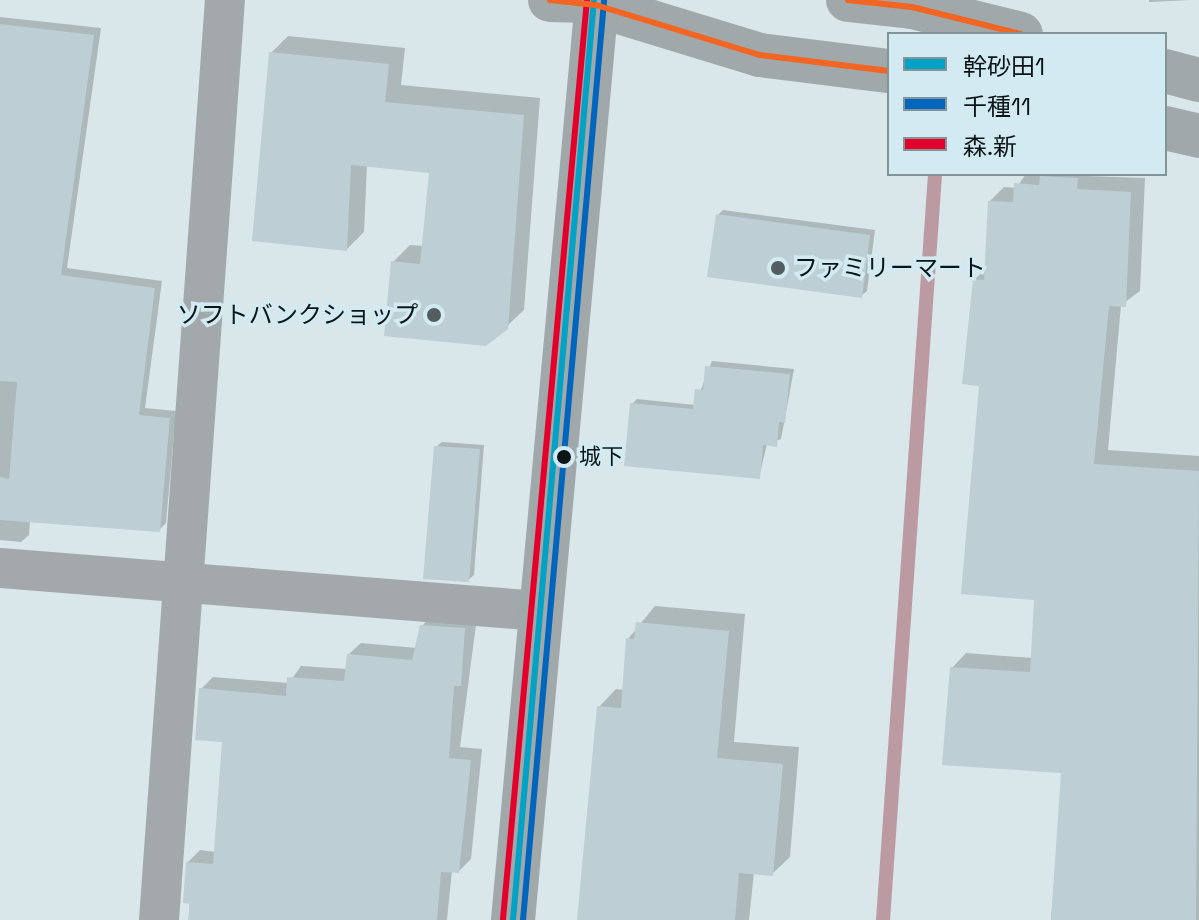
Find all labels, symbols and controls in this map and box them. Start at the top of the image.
legend [887,32,1167,176]
text: 幹砂田1 [963,51,1045,82]
text: 千種11 [963,91,1031,122]
text: 森.新 [963,131,1017,162]
place label: ファミリーマート [794,254,986,282]
marker: ファミリーマート [769,259,787,277]
place label: ソフトバンクショップ [178,301,418,329]
marker: ソフトバンクショップ [425,306,443,324]
place label: 城下 [579,444,623,470]
marker: 城下 [556,449,572,465]

